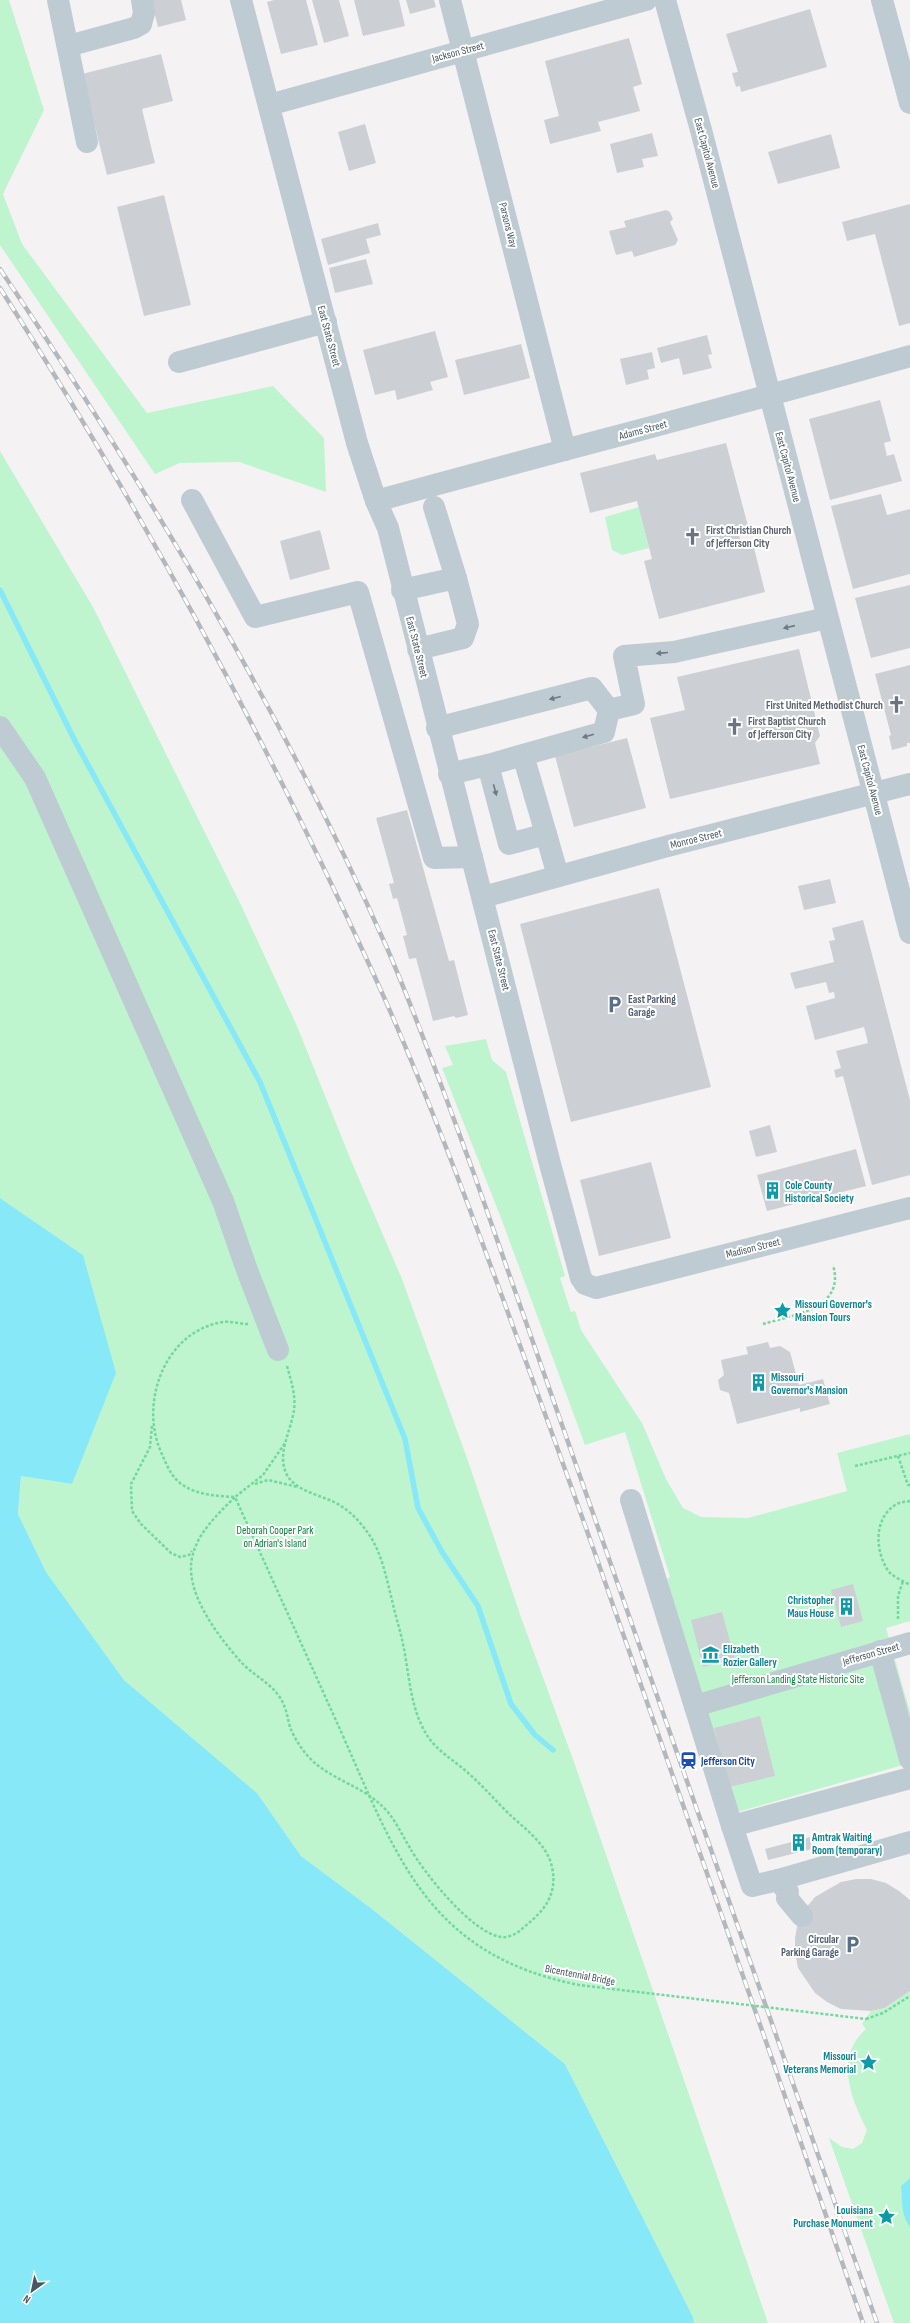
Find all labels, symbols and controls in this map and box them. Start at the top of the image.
street label: Jackson Street [430,39,486,65]
street label: East Capitol Avenue [691,116,723,190]
street label: Parsons Way [496,201,520,250]
street label: East State Street [315,304,344,369]
street label: Adams Street [617,417,669,443]
street label: East Capitol Avenue [772,430,804,504]
place label: First Christian Church of Jefferson City [706,524,791,550]
church icon: First Christian Church of Jefferson City [683,526,703,546]
street label: East State Street [403,615,431,680]
one-way arrow [783,625,796,631]
one-way arrow [656,650,668,656]
one-way arrow [548,695,560,701]
church icon: First United Methodist Church [886,695,906,715]
place label: First United Methodist Church [766,699,883,712]
place label: First Baptist Church of Jefferson City [748,715,826,741]
church icon: First Baptist Church of Jefferson City [725,717,745,737]
one-way arrow [581,733,593,739]
street label: East Capitol Avenue [854,743,886,817]
one-way arrow [492,784,498,797]
street label: Monroe Street [669,826,724,852]
street label: East State Street [485,928,513,993]
place label: East Parking Garage [628,993,676,1019]
parking icon: East Parking Garage [605,995,625,1015]
place label: Cole County Historical Society [785,1179,854,1205]
building icon: Cole County Historical Society [762,1181,782,1201]
street label: Madison Street [724,1235,782,1261]
place label: Missouri Governor's Mansion Tours [795,1298,872,1324]
place icon: Missouri Governor's Mansion Tours [772,1300,792,1320]
place label: Missouri Governor's Mansion [771,1371,848,1397]
building icon: Missouri Governor's Mansion [748,1373,768,1393]
park label: Deborah Cooper Park on Adrian's Island [237,1524,314,1550]
place label: Christopher Maus House [787,1594,835,1620]
building icon: Christopher Maus House [837,1596,857,1616]
street label: Jefferson Street [840,1640,901,1669]
place label: Elizabeth Rozier Gallery [723,1643,777,1669]
museum icon: Elizabeth Rozier Gallery [700,1645,720,1665]
park label: Jefferson Landing State Historic Site [731,1673,864,1686]
station icon: Jefferson City [678,1751,698,1771]
place label: Jefferson City [700,1755,755,1768]
place label: Amtrak Waiting Room (temporary) [811,1831,882,1857]
building icon: Amtrak Waiting Room (temporary) [789,1833,809,1853]
place label: Circular Parking Garage [781,1933,840,1959]
parking icon: Circular Parking Garage [842,1935,862,1955]
street label: Bicentennial Bridge [544,1962,616,1988]
place label: Missouri Veterans Memorial [783,2050,856,2076]
place icon: Missouri Veterans Memorial [859,2052,879,2072]
place label: Louisiana Purchase Monument [793,2204,874,2230]
place icon: Louisiana Purchase Monument [876,2206,896,2226]
north arrow [12,2271,52,2311]
text: N [21,2292,33,2306]

